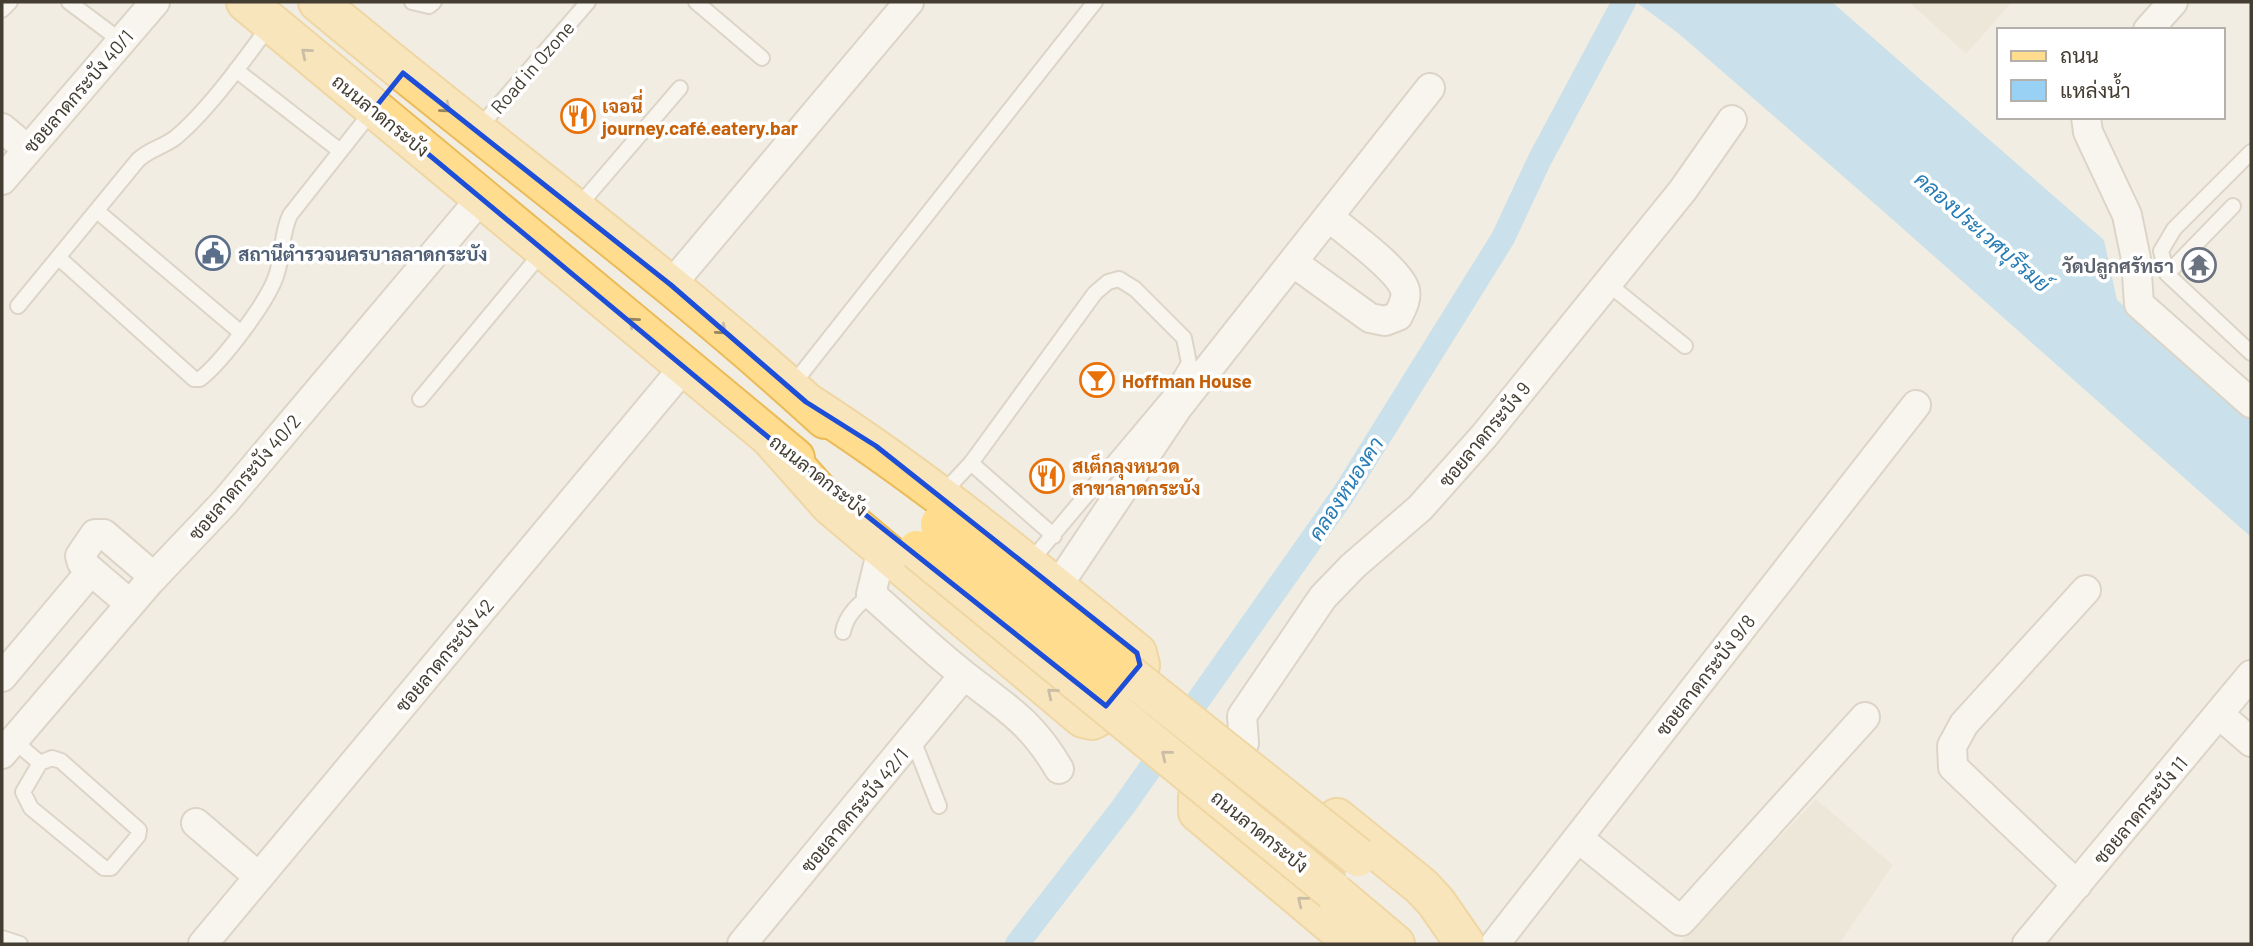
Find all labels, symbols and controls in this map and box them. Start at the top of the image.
street label: Road in Ozone [485,16,579,118]
street label: ซอยลาดกระบัง 40/1 [18,25,138,157]
legend [1997,28,2225,119]
text: ถนน [2060,42,2099,67]
one-way arrow [302,49,315,61]
street label: ถนนลาดกระบัง [328,69,434,161]
text: แหล่งน้ำ [2060,73,2131,102]
place label: เจอนี่ journey.café.eatery.bar [600,89,799,139]
restaurant icon: เจอนี่ journey.café.eatery.bar [559,97,597,135]
one-way arrow [438,100,451,112]
water label: คลองประเวศบุรีรมย์ [1908,166,2058,301]
public building icon: สถานีตำรวจนครบาลลาดกระบัง [194,234,232,272]
place label: สถานีตำรวจนครบาลลาดกระบัง [238,242,488,265]
temple icon: วัดปลูกศรัทธา [2180,246,2218,284]
place label: วัดปลูกศรัทธา [2062,254,2174,280]
one-way arrow [628,318,641,330]
one-way arrow [714,322,727,334]
bar icon: Hoffman House [1078,361,1116,399]
place label: Hoffman House [1122,369,1252,392]
street label: ซอยลาดกระบัง 9 [1433,377,1535,491]
street label: ซอยลาดกระบัง 40/2 [183,409,305,545]
street label: ถนนลาดกระบัง [765,430,873,520]
water label: คลองหนองคา [1302,432,1388,544]
place label: สเต็กลุงหนวด สาขาลาดกระบัง [1072,453,1200,499]
restaurant icon: สเต็กลุงหนวด สาขาลาดกระบัง [1028,457,1066,495]
street label: ซอยลาดกระบัง 42 [390,594,498,716]
street label: ซอยลาดกระบัง 9/8 [1651,610,1759,740]
one-way arrow [1047,689,1059,702]
street label: ซอยลาดกระบัง 42/1 [795,743,913,877]
one-way arrow [1162,751,1175,763]
street label: ซอยลาดกระบัง 11 [2088,751,2192,869]
street label: ถนนลาดกระบัง [1207,785,1313,877]
one-way arrow [1298,897,1311,909]

